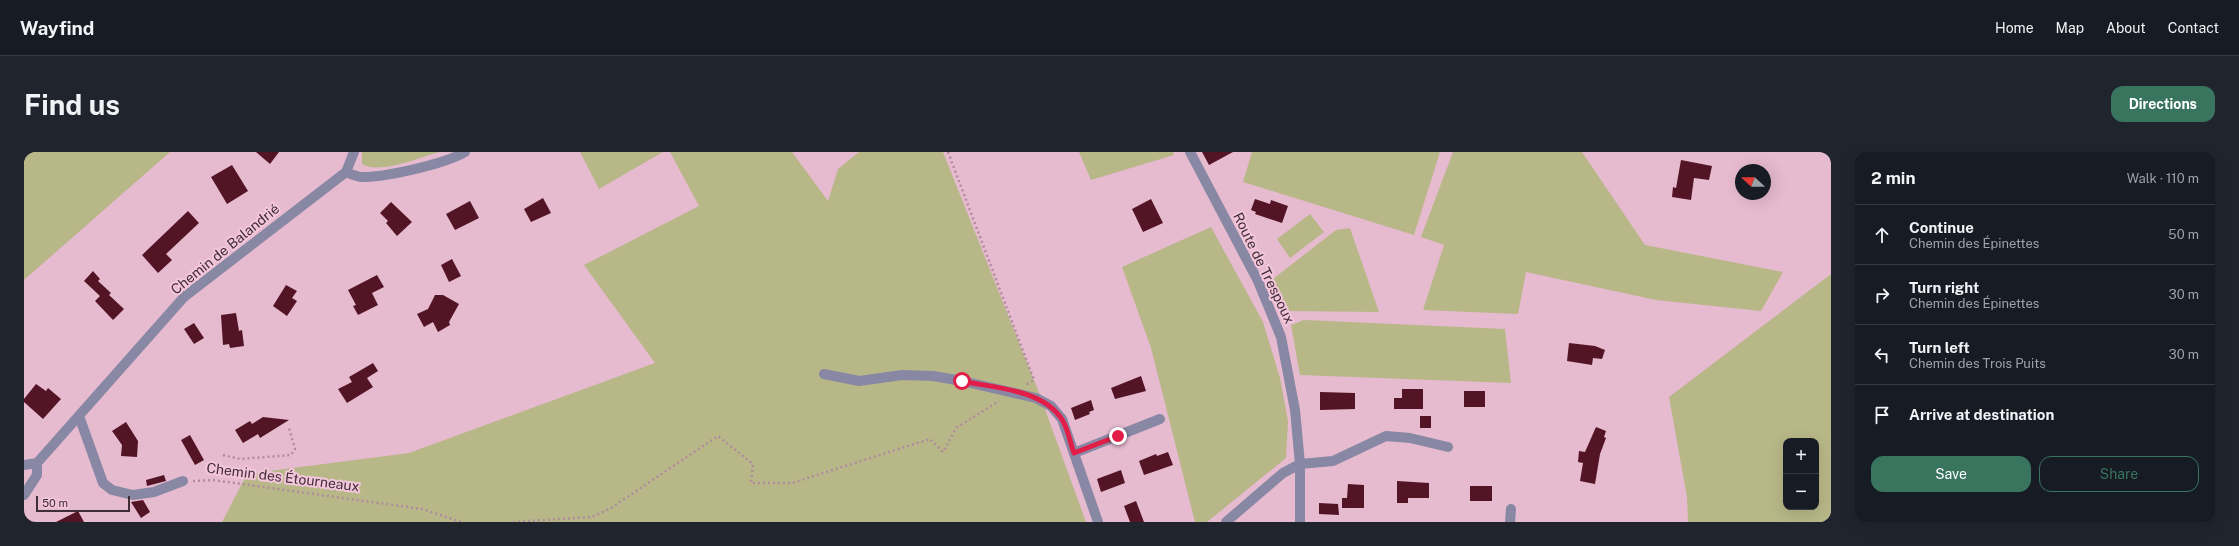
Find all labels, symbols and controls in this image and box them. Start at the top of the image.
text: Wayfind [20,17,94,39]
text: Home [1995,20,2034,36]
text: Map [2056,20,2084,36]
text: About [2106,20,2146,36]
text: Contact [2168,20,2219,36]
button: Directions [2111,86,2215,122]
text: Find us [24,88,120,121]
north arrow [1735,164,1771,200]
text: 2 min [1871,168,1916,188]
text: Walk · 110 m [2127,171,2199,186]
street label: Chemin de Balandrié [168,200,282,298]
street label: Route de Trespoux [1230,210,1298,326]
text: Continue [1909,219,1974,236]
icon: ahead [1871,224,1893,246]
text: 50 m [2168,227,2199,242]
text: Chemin des Épinettes [1909,236,2039,251]
text: Turn right [1909,279,1979,296]
icon: right [1871,284,1893,306]
text: 30 m [2169,287,2199,302]
text: Chemin des Épinettes [1909,296,2039,311]
text: Turn left [1909,339,1970,356]
icon: left [1871,344,1893,366]
text: 30 m [2169,347,2199,362]
text: Chemin des Trois Puits [1909,356,2046,371]
route start [953,372,971,390]
icon: arrive [1871,404,1893,426]
text: Arrive at destination [1909,406,2054,423]
route end [1109,427,1127,445]
map controls [1783,438,1819,510]
button: + [1783,438,1819,474]
button: Save [1871,456,2031,492]
button: Share [2039,456,2199,492]
street label: Chemin des Étourneaux [206,459,361,494]
button: − [1783,474,1819,510]
scale bar [36,494,130,513]
text: 50 m [42,497,68,509]

